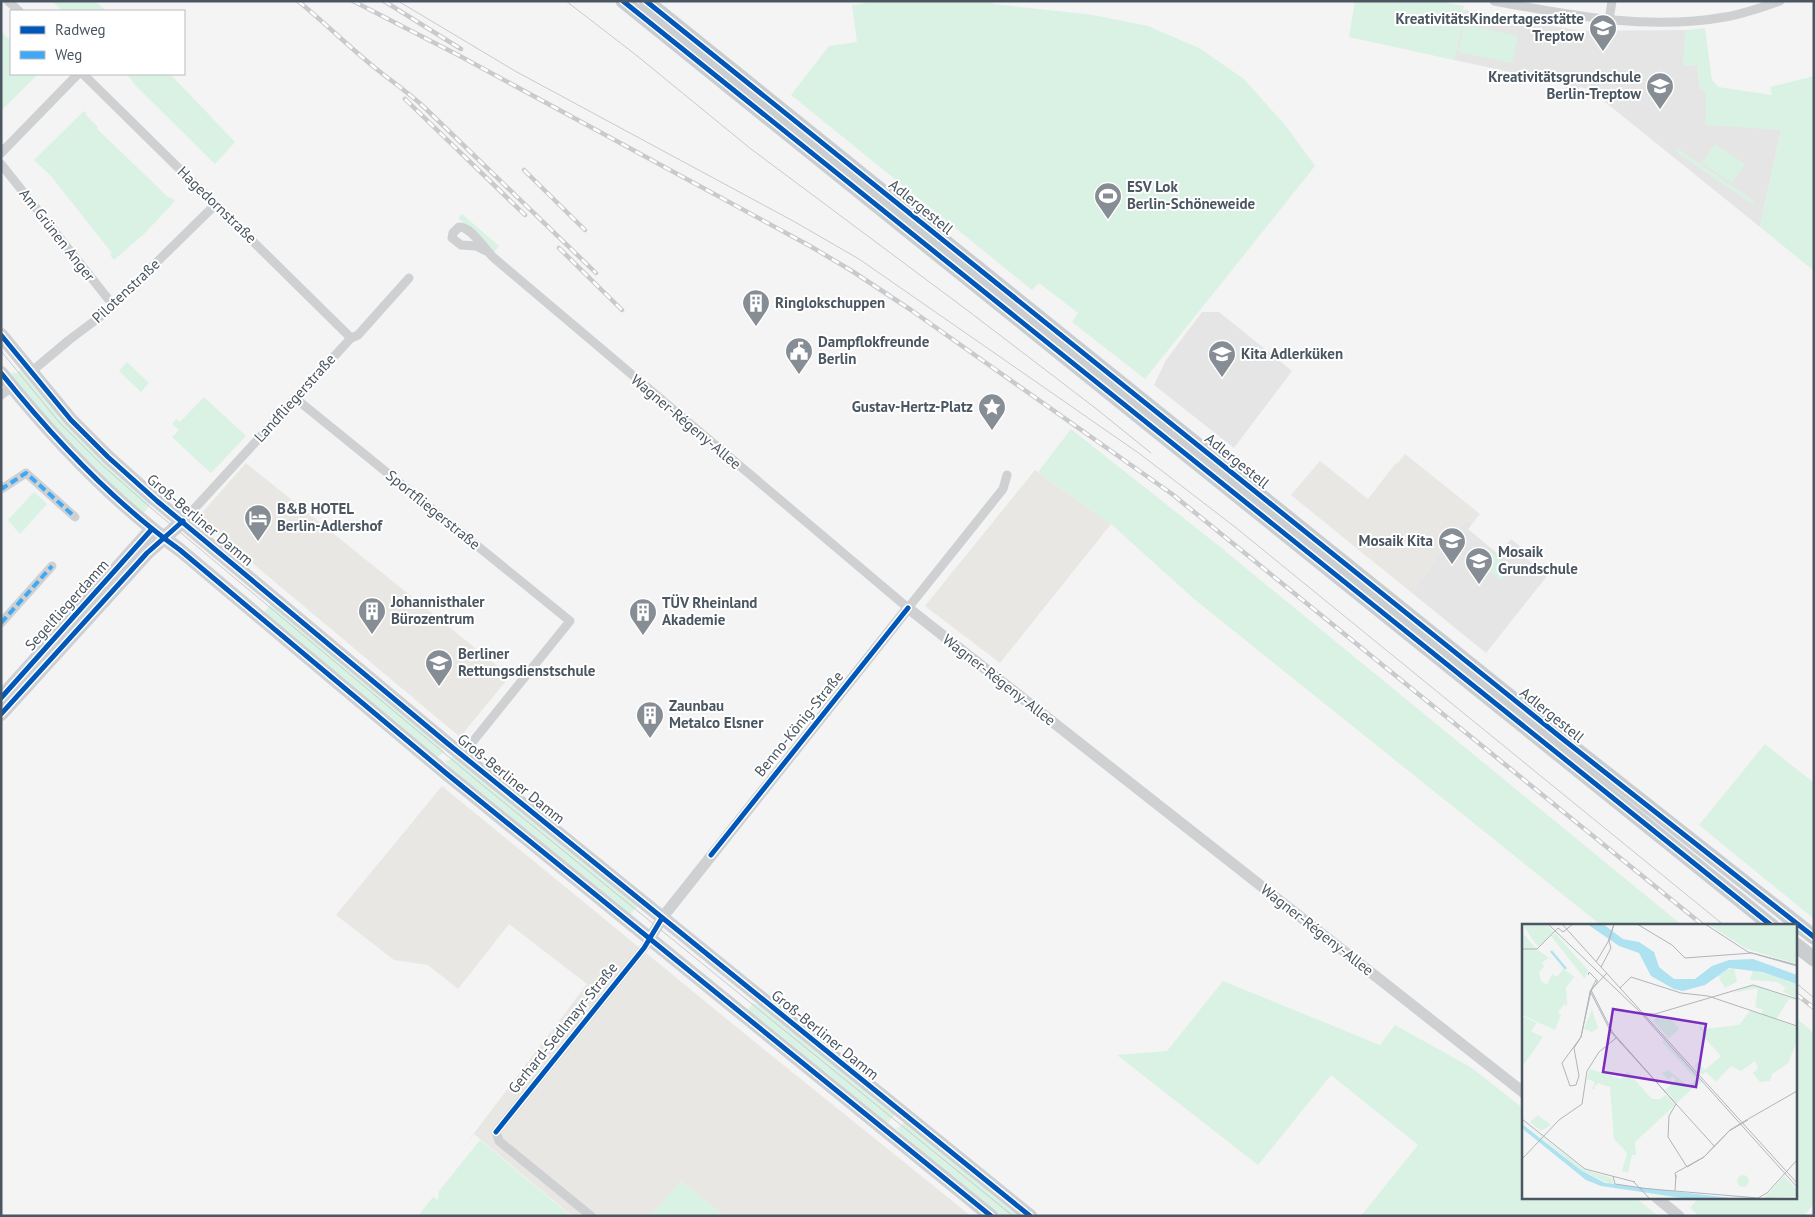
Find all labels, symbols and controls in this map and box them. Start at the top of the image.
place label: KreativitätsKindertagesstätte Treptow [1395,9,1584,45]
legend [10,10,185,75]
school or university icon: KreativitätsKindertagesstätte Treptow [1588,13,1618,52]
text: Radweg [55,20,106,39]
text: Weg [55,45,82,64]
place label: Kreativitätsgrundschule Berlin-Treptow [1488,67,1641,103]
school or university icon: Kreativitätsgrundschule Berlin-Treptow [1645,71,1675,110]
street label: Hagedornstraße [174,162,261,247]
street label: Adlergestell [885,175,958,239]
place label: ESV Lok Berlin-Schöneweide [1127,177,1256,213]
sports icon: ESV Lok Berlin-Schöneweide [1093,181,1123,220]
street label: Am Grünen Anger [15,184,100,285]
street label: Pilotenstraße [88,254,164,327]
building icon: Ringlokschuppen [741,288,771,327]
place label: Ringlokschuppen [775,293,885,312]
place label: Dampflokfreunde Berlin [818,332,930,368]
public building icon: Dampflokfreunde Berlin [784,336,814,375]
school or university icon: Kita Adlerküken [1207,339,1237,378]
place label: Kita Adlerküken [1241,344,1343,363]
street label: Landfliegerstraße [250,349,339,446]
street label: Wagner-Régeny-Allee [627,370,745,473]
place icon: Gustav-Hertz-Platz [977,392,1007,431]
place label: Gustav-Hertz-Platz [852,397,973,416]
street label: Adlergestell [1201,429,1274,493]
street label: Sportfliegerstraße [382,466,484,554]
street label: Groß-Berliner Damm [143,470,257,570]
place label: B&B HOTEL Berlin-Adlershof [277,499,383,535]
hotel icon: B&B HOTEL Berlin-Adlershof [243,503,273,542]
school or university icon: Mosaik Kita [1437,526,1467,565]
place label: Mosaik Kita [1358,531,1433,550]
place label: Mosaik Grundschule [1498,542,1578,578]
school or university icon: Mosaik Grundschule [1464,546,1494,585]
street label: Segelfliegerdamm [21,555,113,654]
place label: Johannisthaler Bürozentrum [390,592,485,628]
place label: TÜV Rheinland Akademie [662,593,757,629]
building icon: Johannisthaler Bürozentrum [357,596,387,635]
building icon: TÜV Rheinland Akademie [628,597,658,636]
street label: Wagner-Régeny-Allee [939,630,1060,730]
place label: Berliner Rettungsdienstschule [458,644,596,680]
school or university icon: Berliner Rettungsdienstschule [424,648,454,687]
street label: Benno-König-Straße [750,667,847,780]
street label: Adlergestell [1516,683,1589,747]
place label: Zaunbau Metalco Elsner [669,696,764,732]
building icon: Zaunbau Metalco Elsner [635,700,665,739]
street label: Groß-Berliner Damm [454,729,569,828]
street label: Wagner-Régeny-Allee [1257,880,1378,980]
inset map [1522,924,1798,1200]
street label: Gerhard-Sedlmayr-Straße [504,958,621,1097]
street label: Groß-Berliner Damm [768,985,883,1084]

